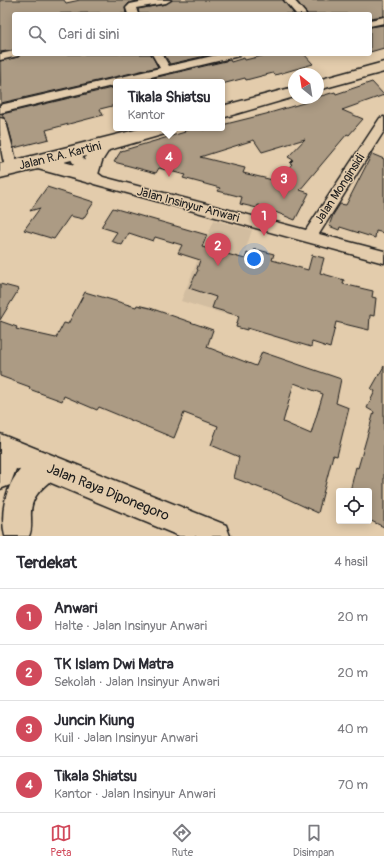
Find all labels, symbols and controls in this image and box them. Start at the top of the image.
search box [12,12,372,56]
icon: search [26,23,48,45]
text: Cari di sini [58,25,119,44]
north arrow [288,68,324,104]
popup [113,79,225,131]
text: Tikala Shiatsu [127,88,211,107]
text: Kantor [127,107,165,123]
street label: Jalan R.A. Kartini [17,139,103,173]
pin: 4 [156,144,182,177]
street label: Jalan Monginsidi [312,151,368,227]
pin: 3 [271,166,297,199]
street label: Jalan Insinyur Anwari [135,184,241,226]
pin: 1 [251,203,277,236]
pin: 2 [205,233,231,266]
your location [244,249,264,269]
street label: Jalan Raya Diponegoro [44,460,172,525]
map controls [336,488,372,524]
button: locate [336,488,372,524]
text: Terdekat [16,552,77,573]
text: 4 hasil [334,554,368,570]
text: Anwari [54,599,97,618]
text: 1 [26,609,32,625]
text: 20 m [337,609,368,625]
text: Halte · Jalan Insinyur Anwari [54,618,207,634]
text: TK Islam Dwi Matra [54,655,174,674]
text: 2 [25,665,33,681]
text: 20 m [337,665,368,681]
text: Sekolah · Jalan Insinyur Anwari [54,674,220,690]
text: Juncin Kiung [54,711,134,730]
text: 3 [25,721,33,737]
text: 40 m [337,721,368,737]
text: Kuil · Jalan Insinyur Anwari [54,730,198,746]
text: Tikala Shiatsu [54,767,137,786]
text: 4 [25,777,33,793]
text: 70 m [338,777,368,793]
text: Kantor · Jalan Insinyur Anwari [54,786,216,802]
tab: Peta [50,822,72,859]
tab: Rute [171,822,193,859]
tab: Disimpan [293,822,334,859]

